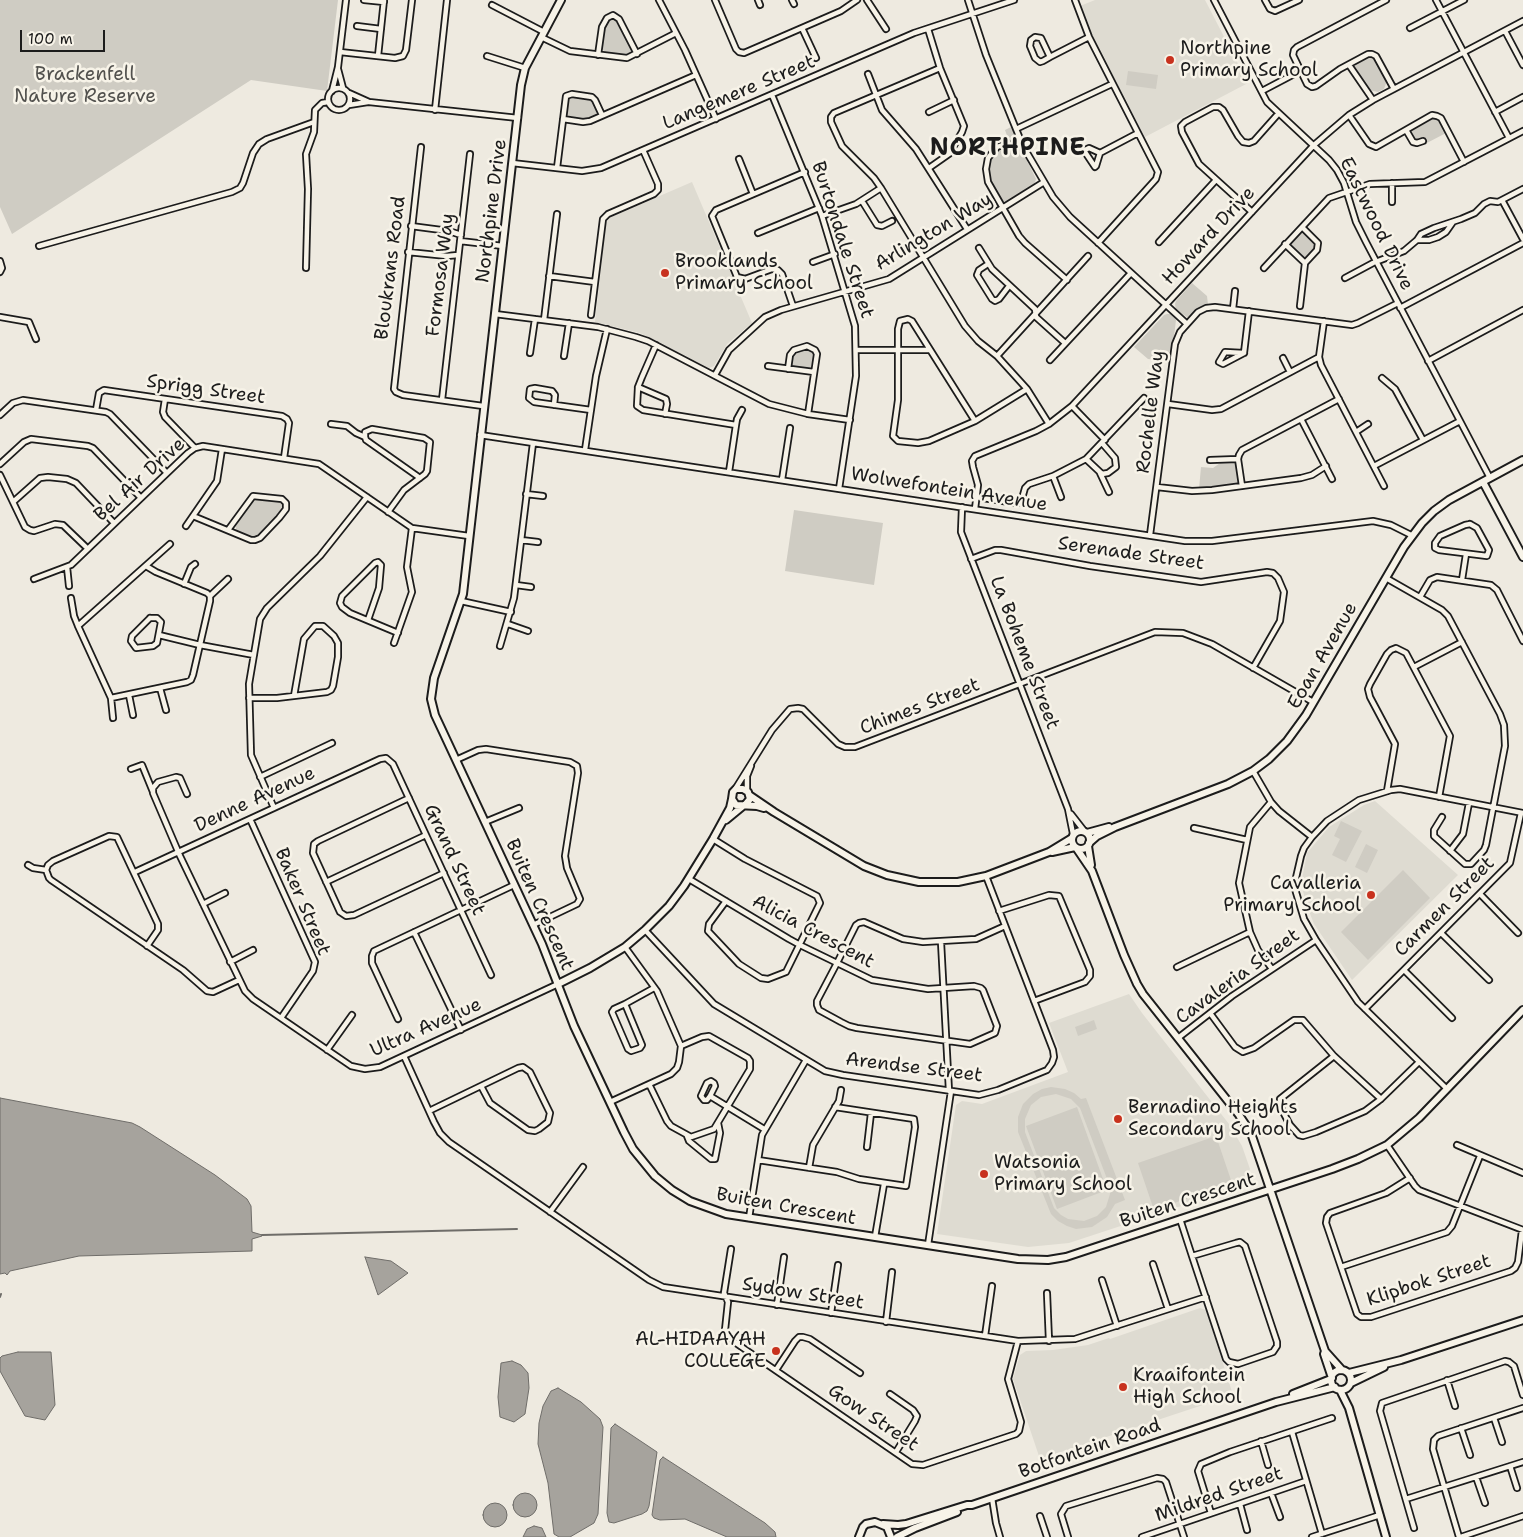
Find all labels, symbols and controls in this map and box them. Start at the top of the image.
scale bar [22,20,108,52]
text: 100 m [28,29,73,49]
place label: Northpine Primary School [1180,38,1318,82]
street label: Langemere Street [659,51,819,135]
marker: Northpine Primary School [1164,54,1176,66]
park label: Brackenfell Nature Reserve [14,64,156,108]
district label: NORTHPINE [929,135,1087,163]
street label: Northpine Drive [472,138,512,284]
street label: Eastwood Drive [1334,154,1418,294]
street label: Burtondale Street [806,159,878,321]
street label: Howard Drive [1158,182,1260,290]
street label: Arlington Way [871,188,997,276]
street label: Bloukrans Road [371,195,411,341]
street label: Formosa Way [422,212,460,338]
place label: Brooklands Primary School [675,251,813,295]
marker: Brooklands Primary School [659,267,671,279]
street label: Rochelle Way [1132,349,1170,475]
street label: Sprigg Street [145,370,267,410]
street label: Bel Air Drive [90,433,190,527]
street label: Wolwefontein Avenue [849,463,1049,517]
street label: Serenade Street [1056,532,1206,576]
street label: La Boheme Street [984,573,1064,733]
street label: Eoan Avenue [1283,598,1363,714]
street label: Chimes Street [857,674,983,740]
street label: Denne Avenue [191,762,319,838]
street label: Grand Street [418,801,490,919]
street label: Buiten Crescent [500,836,578,974]
street label: Baker Street [269,845,335,959]
street label: Carmen Street [1390,852,1500,962]
place label: Cavalleria Primary School [1223,873,1361,917]
marker: Cavalleria Primary School [1365,889,1377,901]
street label: Alicia Crescent [748,890,878,974]
street label: Cavaleria Street [1172,924,1304,1030]
street label: Ultra Avenue [367,993,485,1063]
street label: Arendse Street [844,1048,984,1088]
place label: Bernadino Heights Secondary School [1128,1097,1298,1141]
marker: Bernadino Heights Secondary School [1112,1113,1124,1125]
place label: Watsonia Primary School [994,1152,1132,1196]
marker: Watsonia Primary School [978,1168,990,1180]
street label: Buiten Crescent [1117,1168,1259,1234]
street label: Buiten Crescent [714,1183,858,1231]
street label: Klipbok Street [1364,1250,1494,1312]
street label: Sydow Street [741,1273,865,1315]
place label: AL-HIDAAYAH COLLEGE [635,1329,766,1373]
marker: AL-HIDAAYAH COLLEGE [770,1345,782,1357]
place label: Kraaifontein High School [1133,1365,1245,1409]
street label: Gow Street [823,1379,923,1457]
marker: Kraaifontein High School [1117,1381,1129,1393]
street label: Botfontein Road [1016,1414,1164,1484]
street label: Mildred Street [1152,1462,1286,1528]

